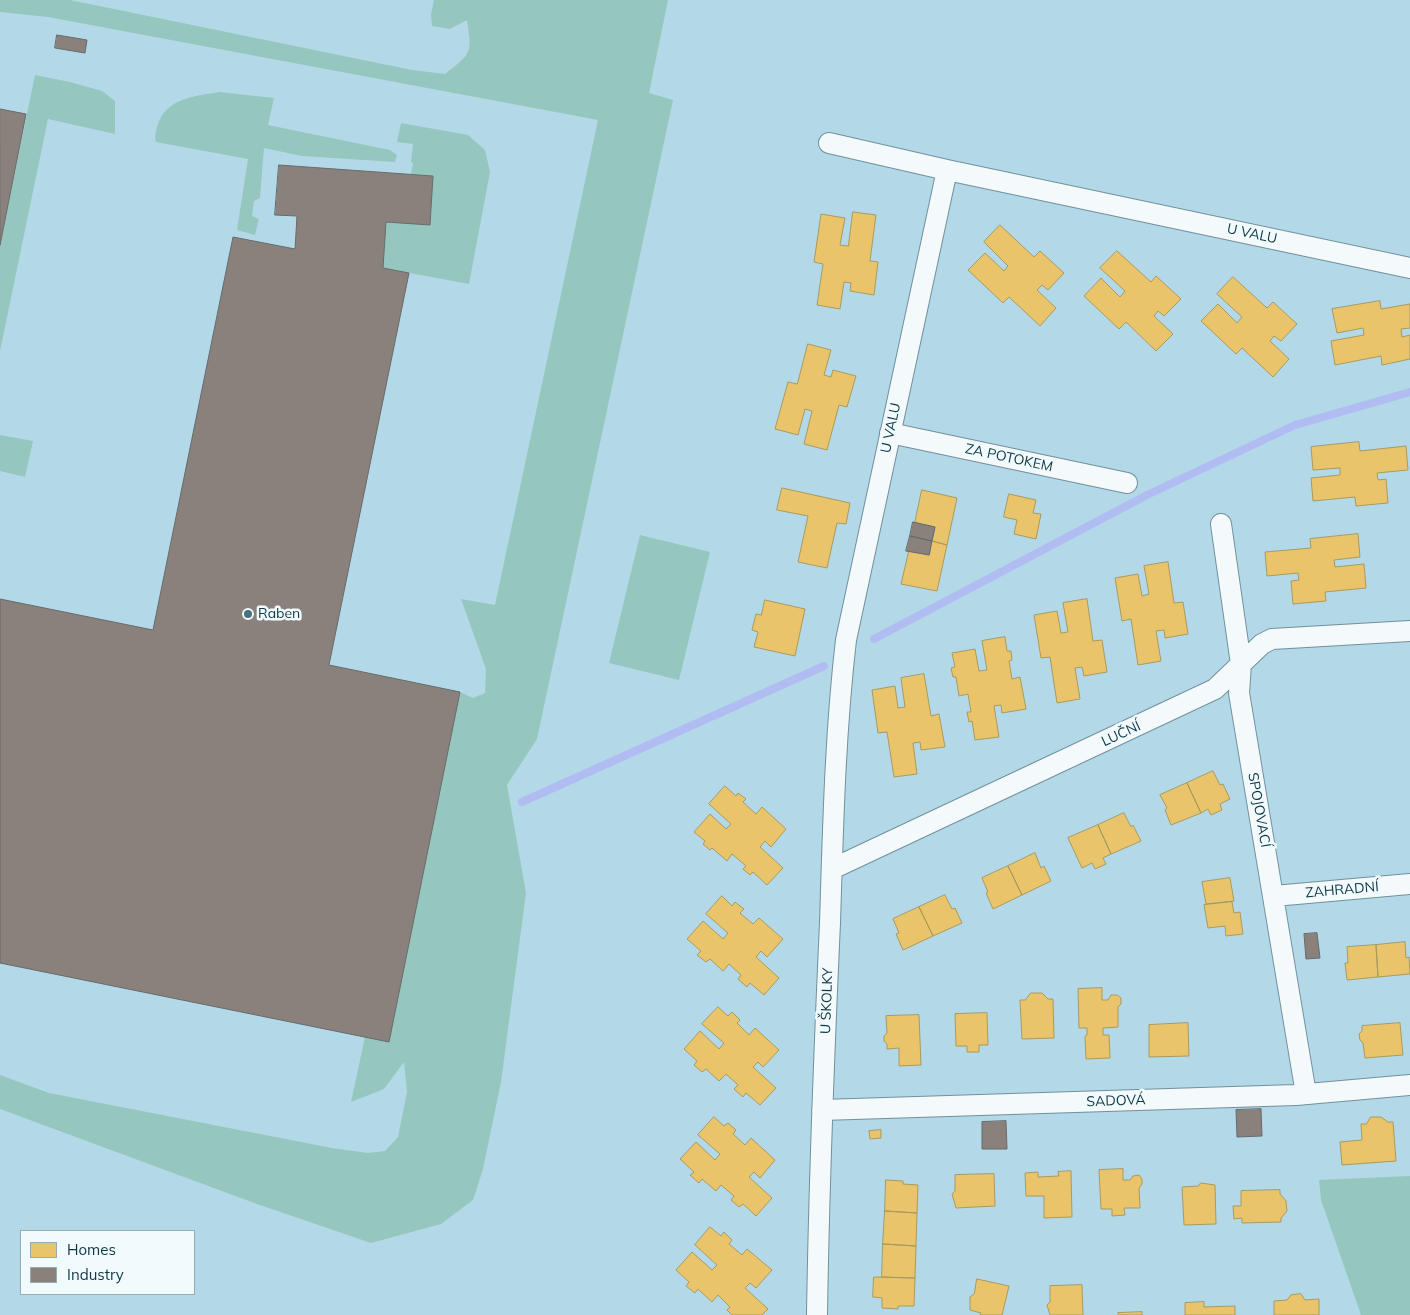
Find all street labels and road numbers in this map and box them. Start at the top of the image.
street label: U VALU [1225,221,1279,247]
street label: U VALU [878,401,904,455]
street label: ZA POTOKEM [964,441,1054,475]
street label: LUČNÍ [1099,718,1143,750]
street label: SPOJOVACÍ [1244,771,1274,849]
street label: ZAHRADNÍ [1305,878,1379,902]
street label: U ŠKOLKY [817,968,837,1034]
street label: SADOVÁ [1086,1092,1146,1110]

